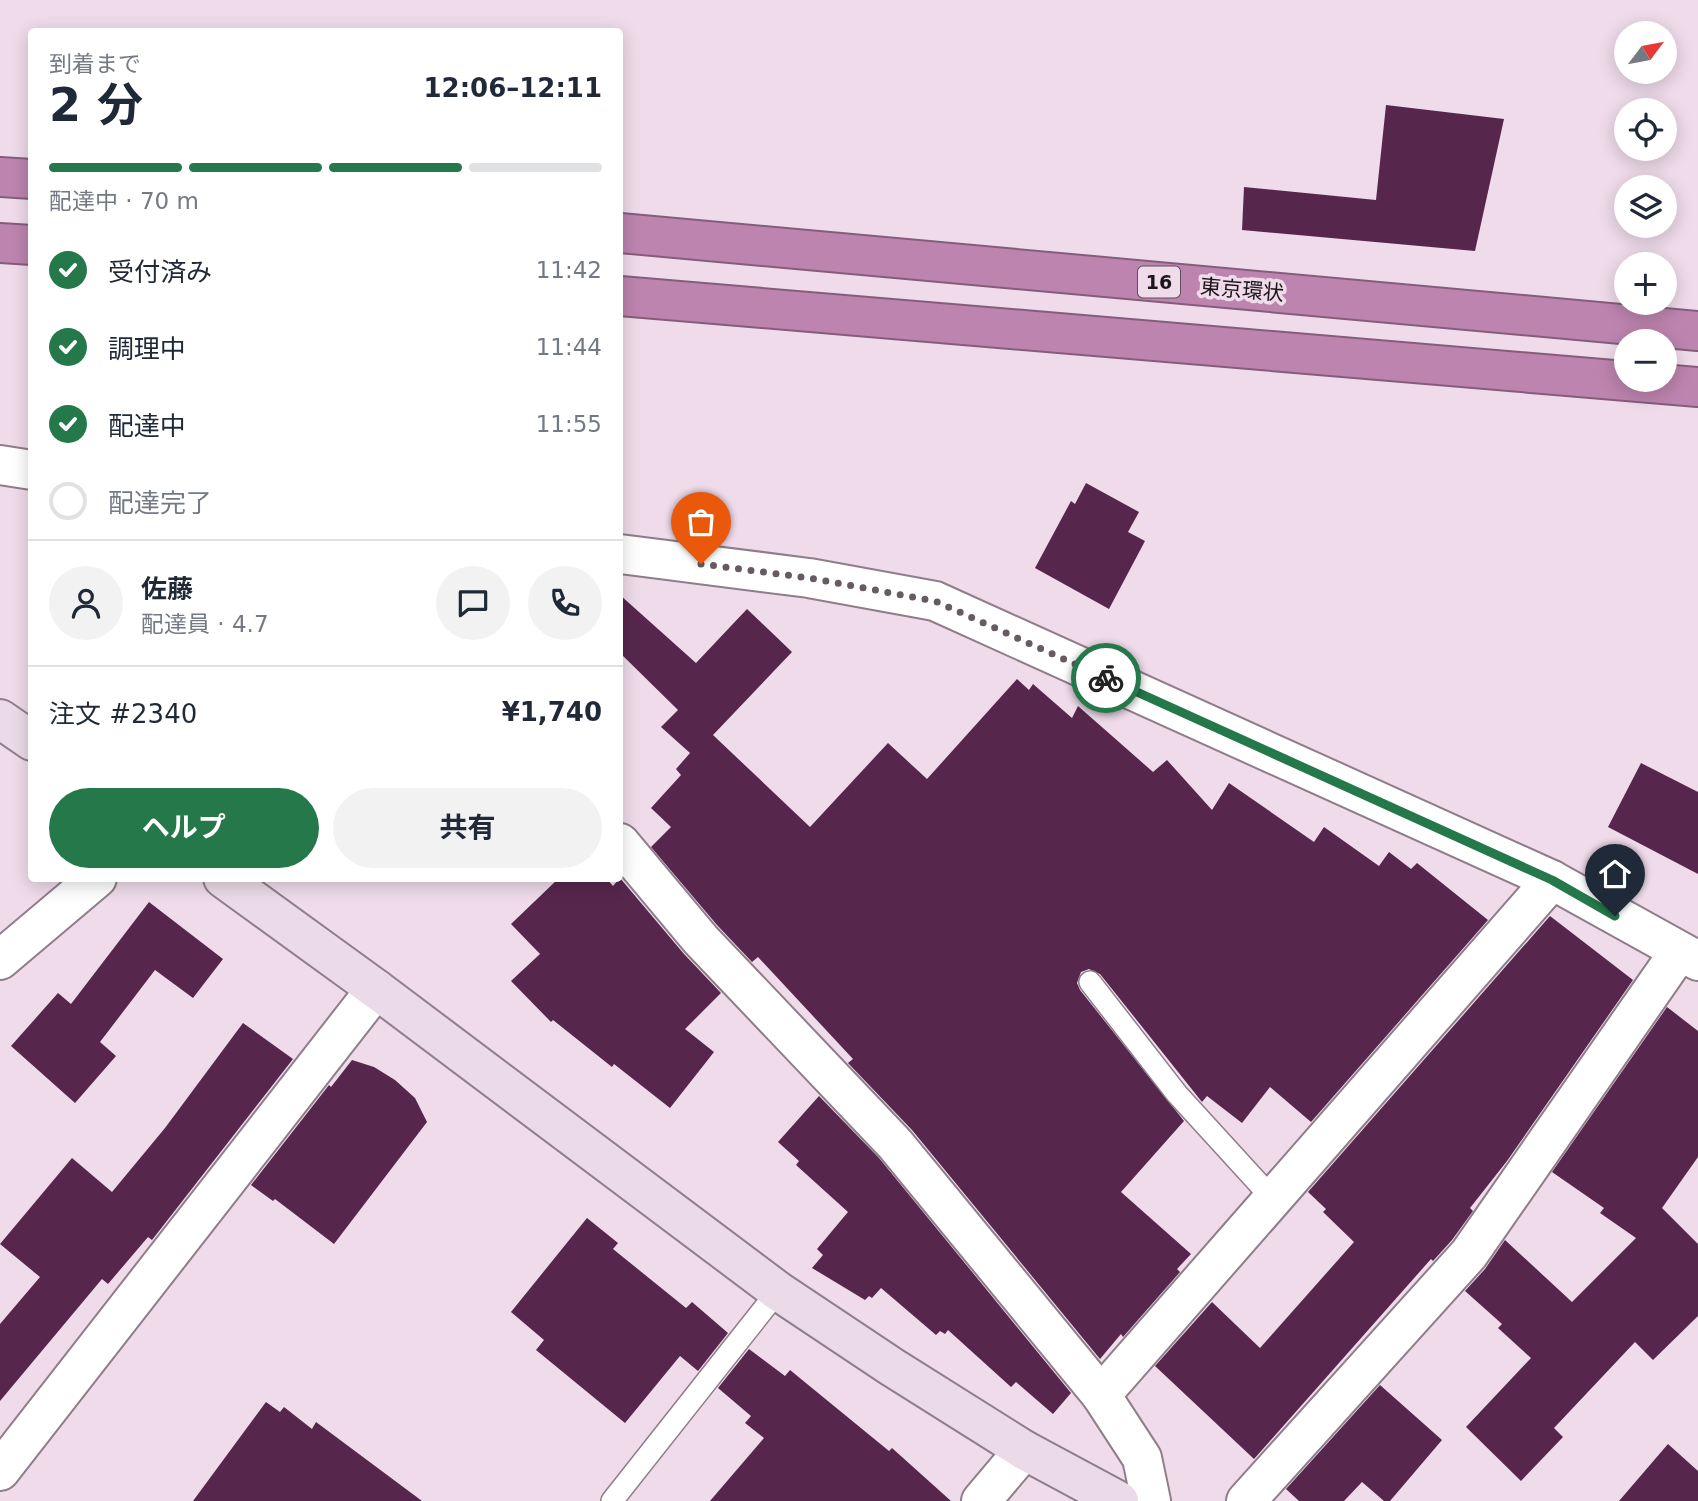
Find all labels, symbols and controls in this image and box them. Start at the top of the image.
north arrow [1614,21,1676,84]
map controls [1614,21,1677,392]
text: 到着まで [49,51,141,77]
text: 12:06–12:11 [423,73,602,103]
text: 2 分 [49,78,143,132]
button: locate [1614,98,1677,161]
button: layers [1614,175,1677,238]
text: 配達中 · 70 m [49,188,199,214]
icon: check [49,251,87,289]
button: + [1614,252,1677,315]
text: 受付済み [108,257,212,287]
text: 11:42 [536,257,602,283]
road number: 16 [1138,266,1180,298]
street label: 東京環状 [1199,274,1285,306]
icon: check [49,328,87,366]
button: − [1614,329,1677,392]
text: 調理中 [108,334,186,364]
text: 11:44 [536,334,602,360]
icon: check [49,405,87,443]
text: 配達中 [108,411,186,441]
text: 11:55 [536,411,602,437]
text: 配達完了 [108,488,212,518]
pin [671,492,731,564]
icon: bag [682,503,720,541]
button: person [49,566,123,640]
button: chat [436,566,510,640]
button: phone [528,566,602,640]
text: 佐藤 [141,574,193,604]
text: 配達員 · 4.7 [141,611,269,637]
courier [1071,643,1141,713]
icon: bike [1087,659,1125,697]
text: ¥1,740 [502,697,602,727]
text: 注文 #2340 [49,699,197,729]
button: ヘルプ [49,788,319,868]
button: 共有 [333,788,602,868]
pin [1585,844,1645,916]
icon: home [1596,855,1634,893]

